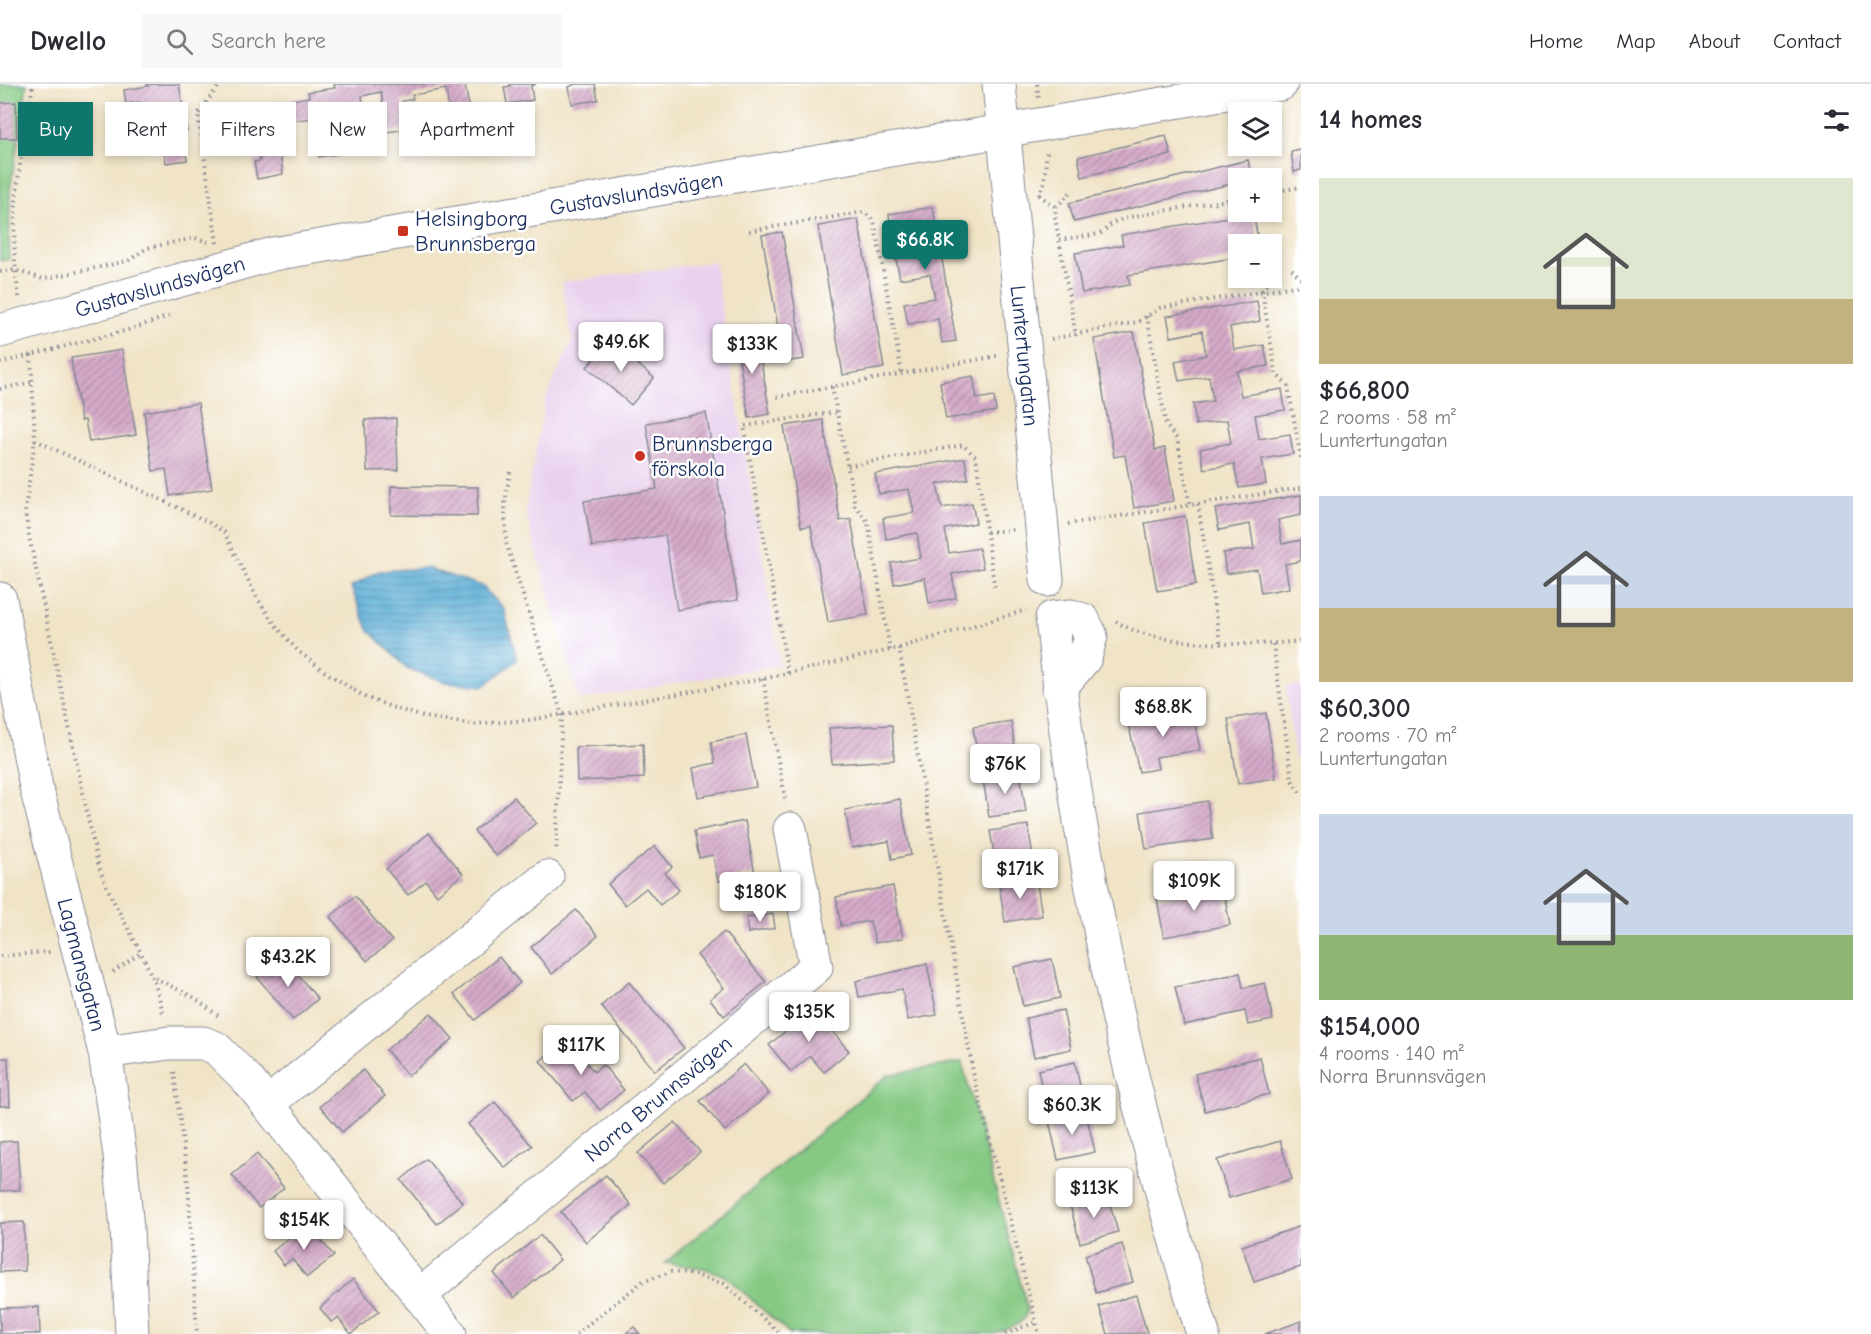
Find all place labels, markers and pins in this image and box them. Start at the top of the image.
place label: Helsingborg Brunnsberga [415,206,536,257]
pin: $66.8K [876,220,974,271]
marker: Helsingborg Brunnsberga [396,224,410,238]
pin: $49.6K [572,322,670,373]
pin: $133K [710,324,794,375]
place label: Brunnsberga förskola [651,431,773,482]
marker: Brunnsberga förskola [633,449,647,463]
pin: $68.8K [1114,687,1212,738]
pin: $76K [969,744,1041,795]
pin: $171K [978,849,1062,900]
pin: $109K [1152,861,1236,912]
pin: $180K [718,872,802,923]
pin: $43.2K [239,937,337,988]
pin: $135K [767,992,851,1043]
pin: $117K [539,1025,623,1076]
pin: $60.3K [1023,1085,1121,1136]
pin: $113K [1052,1168,1136,1219]
pin: $154K [262,1200,346,1251]

